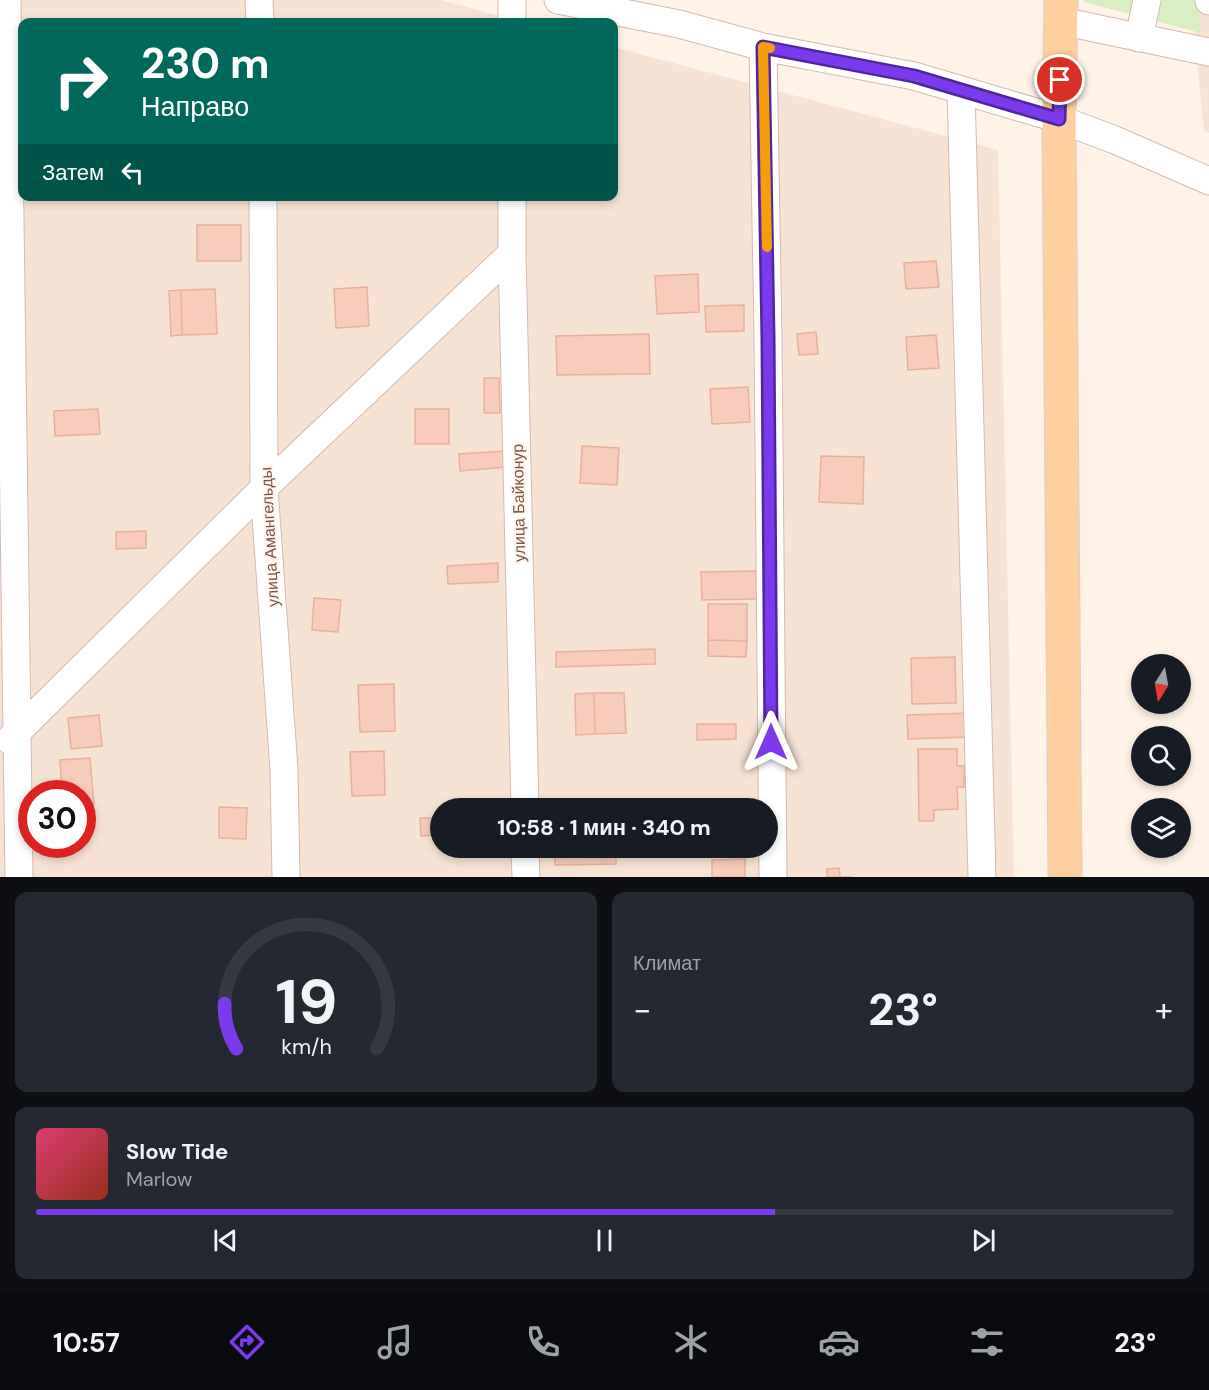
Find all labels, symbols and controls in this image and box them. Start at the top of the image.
text: 230 m [141,36,270,91]
icon: right [42,42,120,120]
pin [1034,54,1085,105]
icon: arrive [1043,63,1076,96]
text: Направо [141,89,249,124]
icon: left [116,156,149,189]
text: Затем [42,158,104,187]
street label: улица Байконур [507,444,530,562]
street label: улица Амангельды [255,467,284,607]
north arrow [1131,654,1191,714]
map controls [1131,654,1191,858]
position arrow [739,710,803,774]
button: search [1131,726,1191,786]
speed limit sign: 30 [18,780,96,858]
button: layers [1131,798,1191,858]
text: 10:58 · 1 мин · 340 m [497,813,711,842]
text: Климат [633,950,701,976]
text: 19 [275,961,337,1042]
text: 23° [868,980,938,1039]
text: − [633,988,651,1031]
text: + [1155,988,1173,1031]
text: km/h [281,1033,331,1061]
text: Slow Tide [126,1137,228,1166]
text: Marlow [126,1166,192,1192]
icon: previous [209,1224,242,1257]
icon: pause [588,1224,621,1257]
icon: next [967,1224,1000,1257]
icon: directions [226,1321,268,1363]
icon: music [374,1321,416,1363]
icon: phone [522,1321,564,1363]
icon: climate [670,1321,712,1363]
icon: car [818,1321,860,1363]
icon: filters [966,1321,1008,1363]
text: 10:57 [53,1325,120,1360]
text: 23° [1114,1325,1156,1360]

